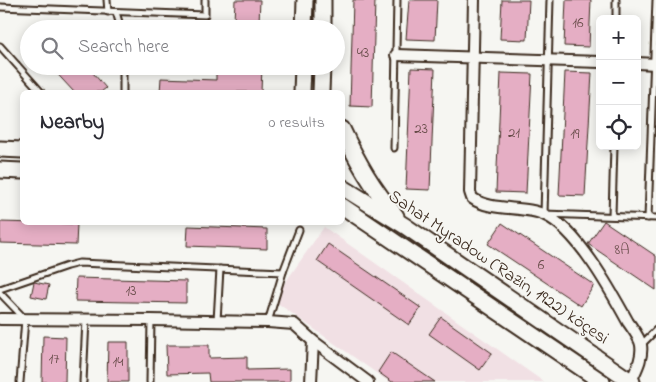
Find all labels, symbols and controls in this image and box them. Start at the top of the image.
house number: 16 [572,12,584,34]
map controls [596,15,641,150]
button: + [596,15,641,60]
search box [20,20,345,75]
icon: search [38,34,66,62]
text: Search here [78,34,169,61]
house number: 43 [357,42,369,64]
button: − [596,60,641,105]
button: locate [596,105,641,150]
text: Nearby [40,108,104,138]
text: 0 results [269,111,325,135]
house number: 23 [414,118,428,140]
house number: 21 [508,122,520,144]
house number: 19 [570,123,580,145]
street label: Sahat Myradow (Razin, 1922) köçesi [382,184,614,352]
house number: 8A [615,239,629,261]
house number: 6 [538,254,545,276]
house number: 13 [126,280,136,302]
house number: 17 [49,348,59,370]
house number: 14 [113,351,123,373]

